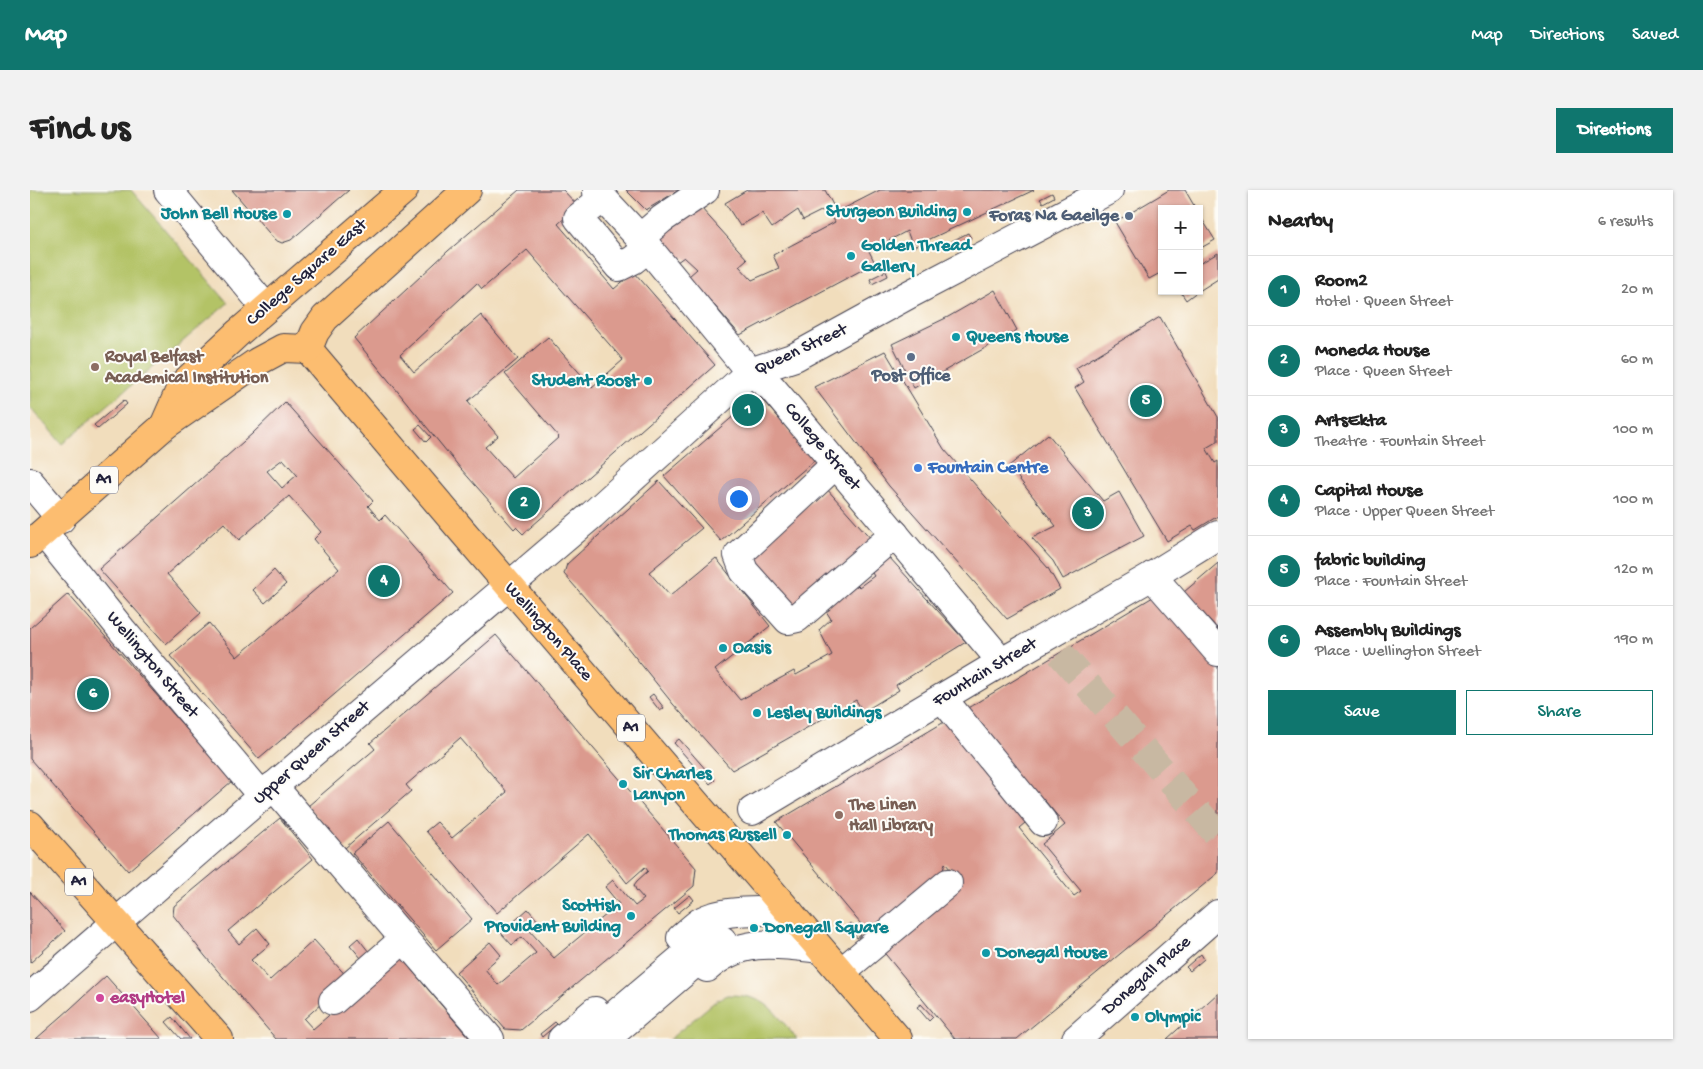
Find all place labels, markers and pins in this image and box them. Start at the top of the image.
place label: Sturgeon Building [826,202,957,223]
place label: John Bell House [160,204,278,225]
marker: Sturgeon Building [961,206,973,218]
place label: Foras Na Gaeilge [988,206,1120,227]
marker: John Bell House [281,208,293,220]
marker: Foras Na Gaeilge [1123,210,1135,222]
place label: Golden Thread Gallery [861,236,974,278]
marker: Golden Thread Gallery [845,250,857,262]
place label: Queens House [966,327,1069,348]
marker: Queens House [950,331,962,343]
place label: Royal Belfast Academical Institution [104,347,269,389]
marker: Post Office [905,351,917,363]
marker: Royal Belfast Academical Institution [89,361,101,373]
place label: Post Office [871,366,951,387]
place label: Student Roost [532,371,640,392]
marker: Student Roost [642,375,654,387]
pin: 5 [1130,382,1162,420]
pin: 1 [732,391,764,429]
place label: Fountain Centre [927,458,1049,479]
marker: Fountain Centre [912,462,924,474]
pin: 2 [508,484,540,522]
pin: 3 [1072,494,1104,532]
pin: 4 [368,562,400,600]
place label: Oasis [733,638,772,659]
marker: Oasis [717,642,729,654]
pin: 6 [77,675,109,713]
place label: Lesley Buildings [767,703,883,724]
marker: Lesley Buildings [751,707,763,719]
place label: Sir Charles Lanyon [633,764,713,806]
marker: Sir Charles Lanyon [617,778,629,790]
place label: The Linen Hall Library [847,795,933,837]
marker: The Linen Hall Library [833,809,845,821]
place label: Thomas Russell [667,825,777,846]
marker: Thomas Russell [781,829,793,841]
place label: Scottish Provident Building [484,896,621,938]
marker: Scottish Provident Building [625,910,637,922]
place label: Donegall Square [762,918,889,939]
marker: Donegall Square [748,922,760,934]
place label: Donegal House [994,943,1108,964]
marker: Donegal House [980,947,992,959]
place label: easyHotel [109,988,185,1009]
marker: easyHotel [94,992,106,1004]
place label: Olympic [1145,1007,1201,1028]
marker: Olympic [1129,1011,1141,1023]

